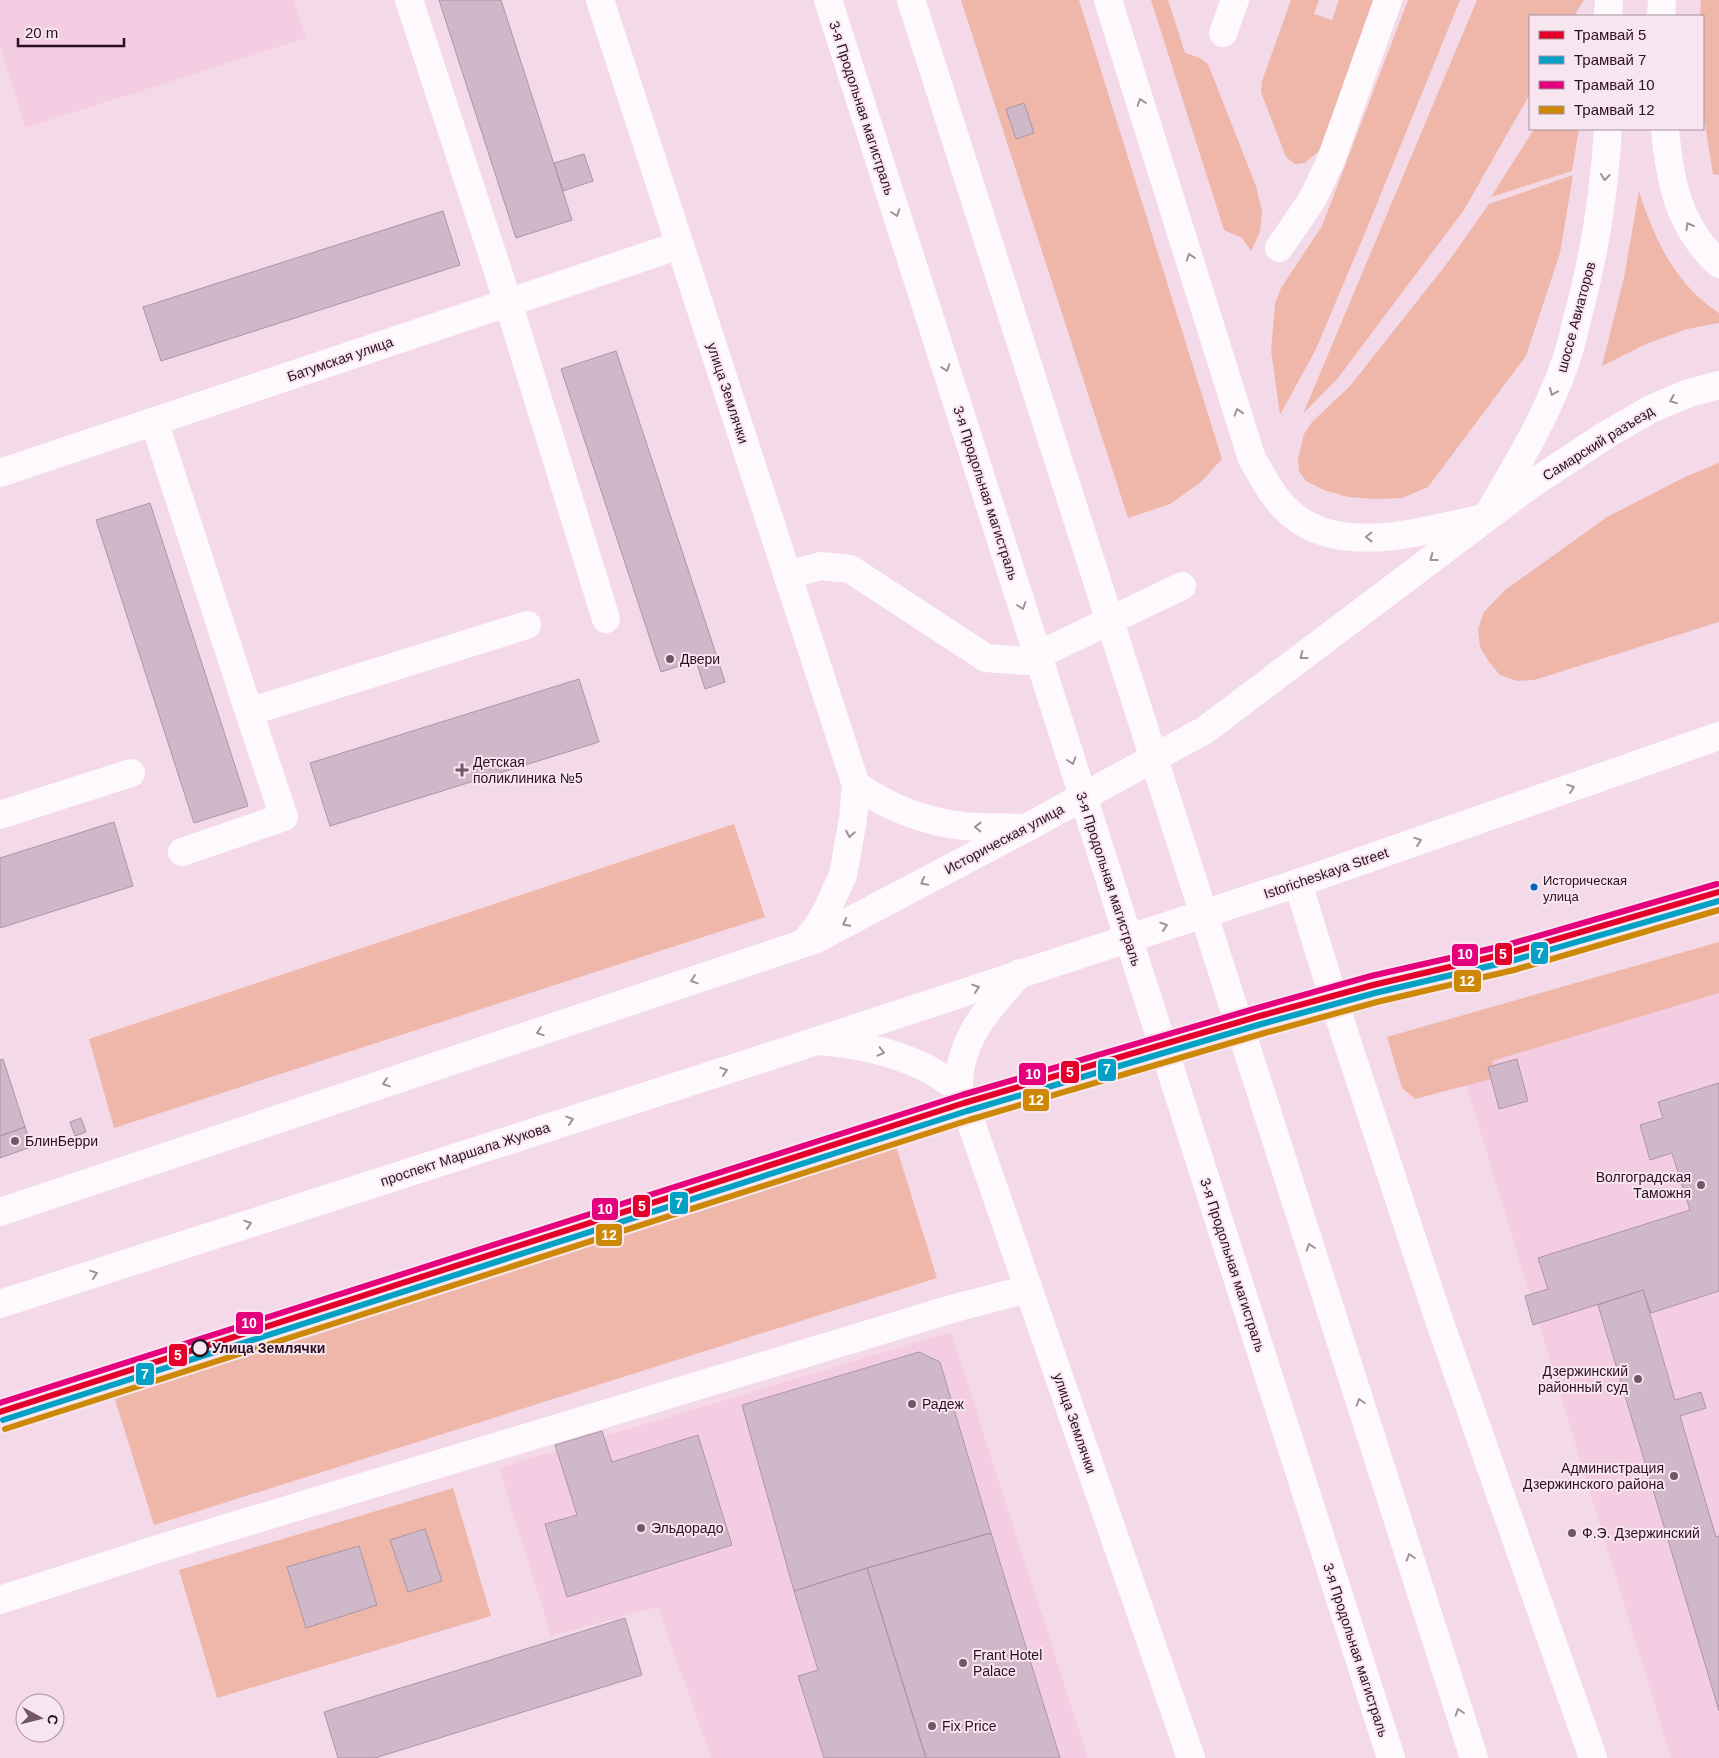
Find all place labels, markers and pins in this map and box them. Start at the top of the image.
place label: Двери [680,651,720,667]
marker: Двери [664,653,676,665]
place label: Детская поликлиника №5 [473,754,583,786]
marker: Детская поликлиника №5 [455,763,469,777]
place label: Историческая улица [1543,873,1627,904]
marker: Историческая улица [1529,882,1539,892]
place label: БлинБерри [25,1133,98,1149]
marker: БлинБерри [9,1135,21,1147]
place label: Волгоградская Таможня [1596,1169,1691,1201]
marker: Волгоградская Таможня [1695,1179,1707,1191]
marker: Улица Землячки [191,1339,209,1357]
place label: Улица Землячки [212,1340,325,1356]
place label: Дзержинский районный суд [1538,1363,1628,1395]
marker: Дзержинский районный суд [1632,1373,1644,1385]
place label: Радеж [922,1396,964,1412]
marker: Радеж [906,1398,918,1410]
place label: Администрация Дзержинского района [1523,1460,1664,1492]
marker: Администрация Дзержинского района [1668,1470,1680,1482]
place label: Эльдорадо [651,1520,724,1536]
marker: Эльдорадо [635,1522,647,1534]
place label: Ф.Э. Дзержинский [1582,1525,1700,1541]
marker: Ф.Э. Дзержинский [1566,1527,1578,1539]
place label: Frant Hotel Palace [973,1647,1042,1679]
marker: Frant Hotel Palace [957,1657,969,1669]
place label: Fix Price [942,1718,997,1734]
marker: Fix Price [926,1720,938,1732]

